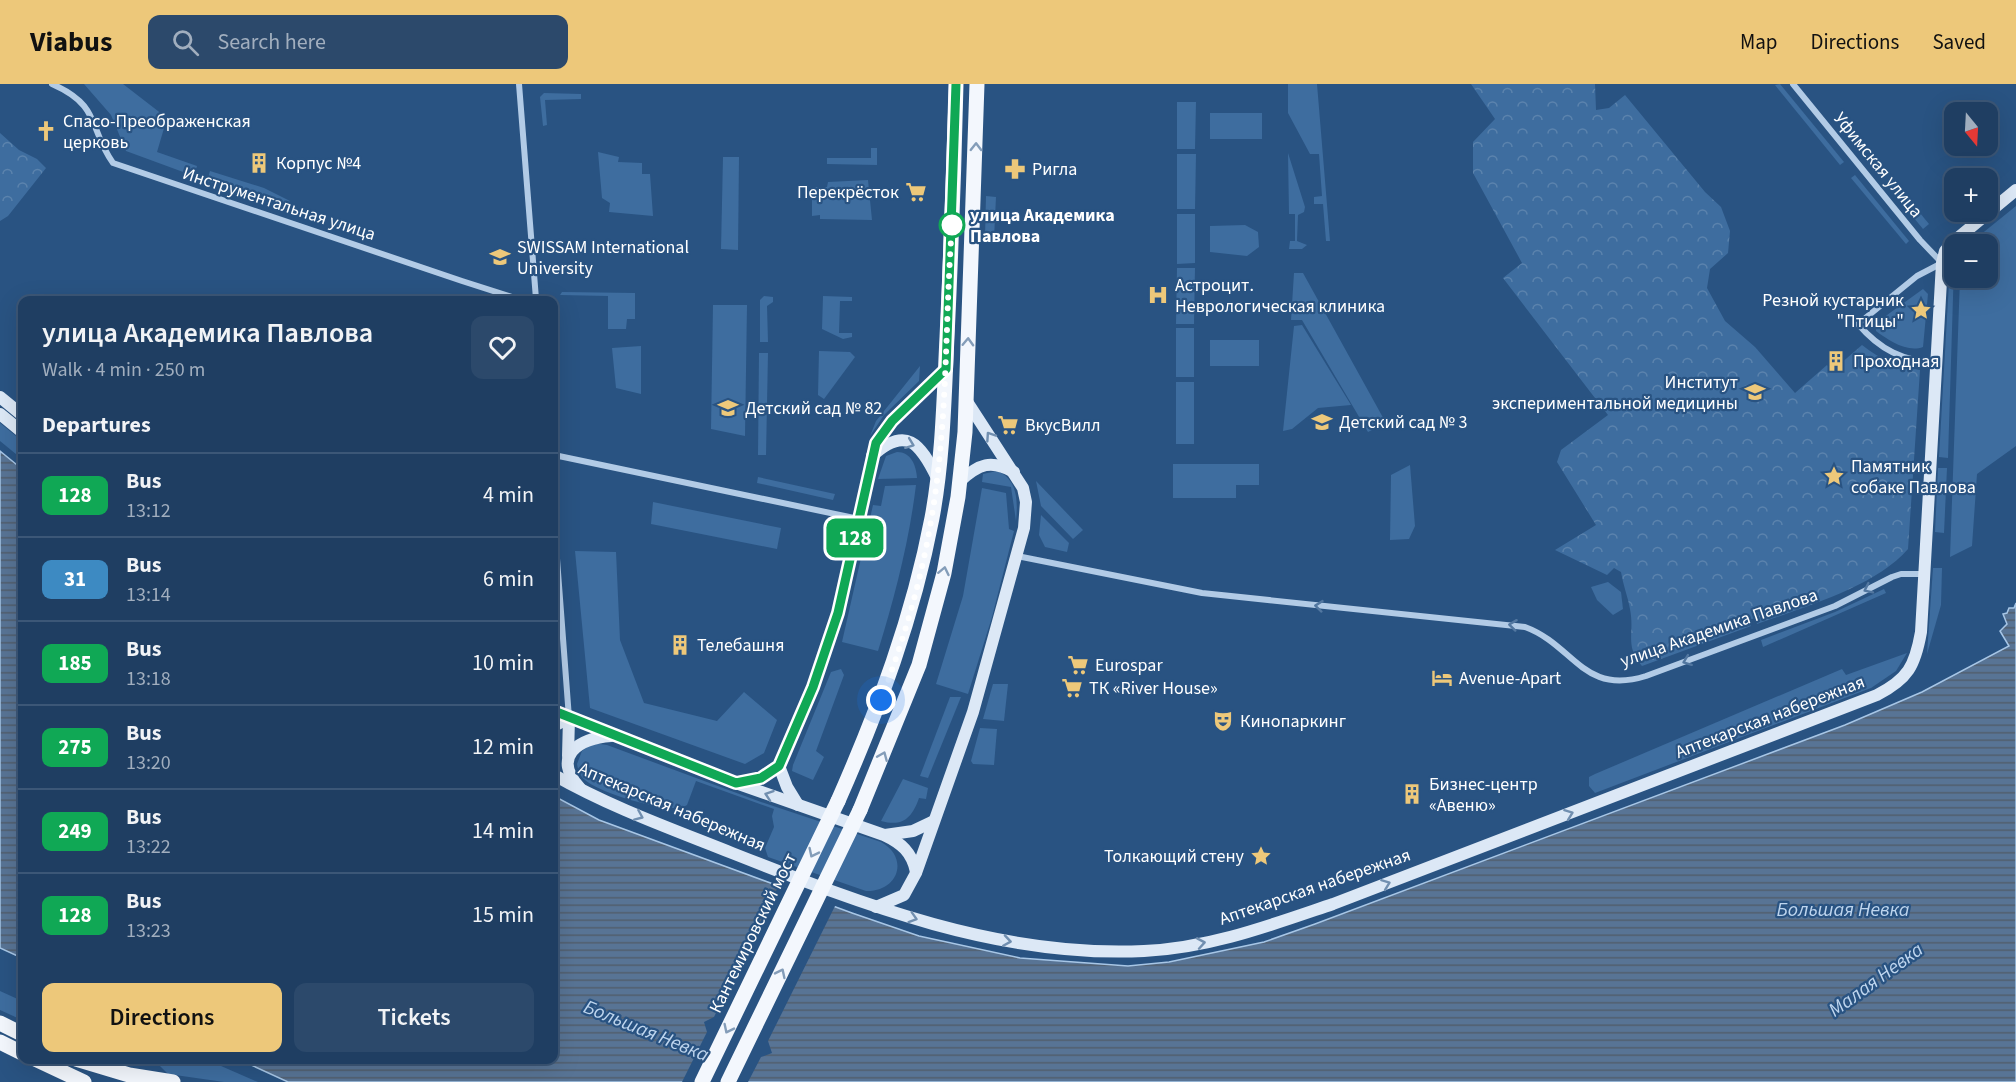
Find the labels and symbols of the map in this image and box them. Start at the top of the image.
north arrow [1944,102,1998,156]
street label: Уфимская улица [1828,107,1928,223]
place label: Спасо-Преображенская церковь [63,109,251,155]
church icon: Спасо-Преображенская церковь [34,119,58,143]
one-way arrow [970,143,982,152]
building icon: Корпус №4 [247,151,271,175]
place label: Корпус №4 [276,151,361,176]
pharmacy icon: Ригла [1003,157,1027,181]
place label: Ригла [1032,157,1077,182]
street label: Инструментальная улица [179,161,379,247]
place label: Перекрёсток [797,180,899,205]
supermarket icon: Перекрёсток [904,180,928,204]
place label: улица Академика Павлова [970,203,1115,249]
marker: улица Академика Павлова [939,212,965,238]
place label: SWISSAM International University [517,235,689,281]
school or university icon: SWISSAM International University [488,245,512,269]
place label: Астроцит. Неврологическая клиника [1175,273,1385,319]
hospital icon: Астроцит. Неврологическая клиника [1146,283,1170,307]
place label: Резной кустарник "Птицы" [1762,288,1904,334]
place icon: Резной кустарник "Птицы" [1909,298,1933,322]
one-way arrow [962,337,975,346]
building icon: Проходная [1824,349,1848,373]
place label: Проходная [1853,349,1940,374]
place label: Институт экспериментальной медицины [1492,370,1738,416]
school or university icon: Институт экспериментальной медицины [1743,380,1767,404]
school or university icon: Детский сад № 82 [716,396,740,420]
place label: Детский сад № 82 [745,396,882,421]
school or university icon: Детский сад № 3 [1310,410,1334,434]
place label: Детский сад № 3 [1339,410,1467,435]
supermarket icon: ВкусВилл [996,413,1020,437]
place label: ВкусВилл [1025,413,1101,438]
one-way arrow [986,432,997,443]
one-way arrow [905,436,915,449]
place label: Памятник собаке Павлова [1851,454,1976,500]
place icon: Памятник собаке Павлова [1822,464,1846,488]
line badge: 128 [820,518,890,558]
one-way arrow [937,567,950,577]
street label: улица Академика Павлова [1617,582,1821,674]
one-way arrow [1863,582,1874,594]
one-way arrow [1314,600,1324,613]
one-way arrow [1508,620,1518,632]
building icon: Телебашня [668,633,692,657]
place label: Телебашня [697,633,784,658]
supermarket icon: Eurospar [1066,653,1090,677]
place label: Eurospar [1095,653,1163,678]
one-way arrow [1682,654,1693,666]
hotel icon: Avenue-Apart [1430,666,1454,690]
place label: Avenue-Apart [1459,666,1561,691]
street label: Аптекарская набережная [1672,669,1868,765]
supermarket icon: ТК «River House» [1060,676,1084,700]
place label: ТК «River House» [1089,676,1218,701]
your location [866,685,896,715]
theatre icon: Кинопаркинг [1211,709,1235,733]
place label: Кинопаркинг [1240,709,1346,734]
one-way arrow [876,752,888,763]
street label: Аптекарская набережная [575,756,769,858]
place label: Бизнес-центр «Авеню» [1429,772,1538,818]
building icon: Бизнес-центр «Авеню» [1400,782,1424,806]
one-way arrow [764,789,775,802]
one-way arrow [632,809,643,821]
one-way arrow [1562,809,1573,821]
street label: Аптекарская набережная [1216,842,1414,932]
place label: Толкающий стену [1104,844,1245,869]
place icon: Толкающий стену [1249,844,1273,868]
one-way arrow [808,847,820,858]
street label: Кантемировский мост [703,849,803,1017]
one-way arrow [1381,878,1391,891]
water label: Большая Невка [1777,896,1910,924]
one-way arrow [907,911,918,923]
one-way arrow [1002,934,1012,947]
water label: Малая Невка [1823,936,1929,1024]
one-way arrow [1196,937,1206,950]
one-way arrow [774,968,785,979]
water label: Большая Невка [579,993,713,1069]
one-way arrow [724,1023,736,1034]

